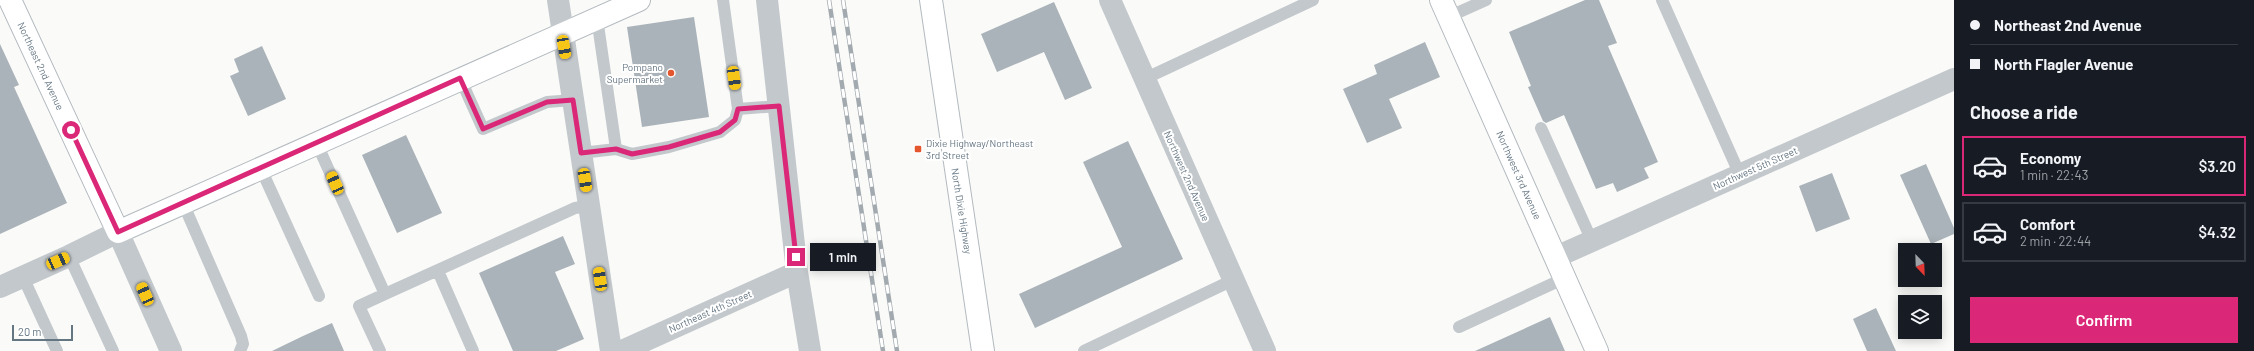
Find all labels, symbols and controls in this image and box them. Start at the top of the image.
text: Northeast 2nd Avenue [1994,16,2142,34]
street label: Northeast 2nd Avenue [15,20,67,112]
car [556,34,572,60]
text: North Flagler Avenue [1994,55,2133,73]
place label: Pompano Supermarket [607,61,663,85]
car [726,65,742,91]
marker: Pompano Supermarket [666,68,676,78]
text: Choose a ride [1970,101,2078,123]
route start [62,121,80,139]
street label: Northwest 2nd Avenue [1162,129,1212,223]
street label: Northwest 3rd Avenue [1494,129,1544,221]
place label: Dixie Highway/Northeast 3rd Street [926,137,1034,161]
marker: Dixie Highway/Northeast 3rd Street [913,144,923,154]
street label: Northwest 5th Street [1711,144,1799,192]
icon: car [1972,148,2008,184]
text: Economy [2020,149,2081,167]
text: $3.20 [2199,157,2236,175]
car [577,167,593,193]
street label: North Dixie Highway [949,167,975,255]
text: 1 min · 22:43 [2020,167,2088,183]
car [325,170,345,196]
icon: car [1972,214,2008,250]
text: Comfort [2020,215,2075,233]
text: $4.32 [2198,223,2236,241]
text: 2 min · 22:44 [2020,233,2091,249]
callout: 1 min [810,243,876,271]
north arrow [1898,243,1942,287]
map controls [1898,243,1942,339]
route end [787,248,805,266]
text: 1 min [829,249,857,265]
car [45,251,71,271]
car [592,266,608,292]
car [135,281,155,307]
street label: Northeast 4th Street [667,287,754,335]
button: layers [1898,295,1942,339]
button: Confirm [1970,297,2238,343]
scale bar [12,323,73,342]
text: 20 m [18,325,41,338]

